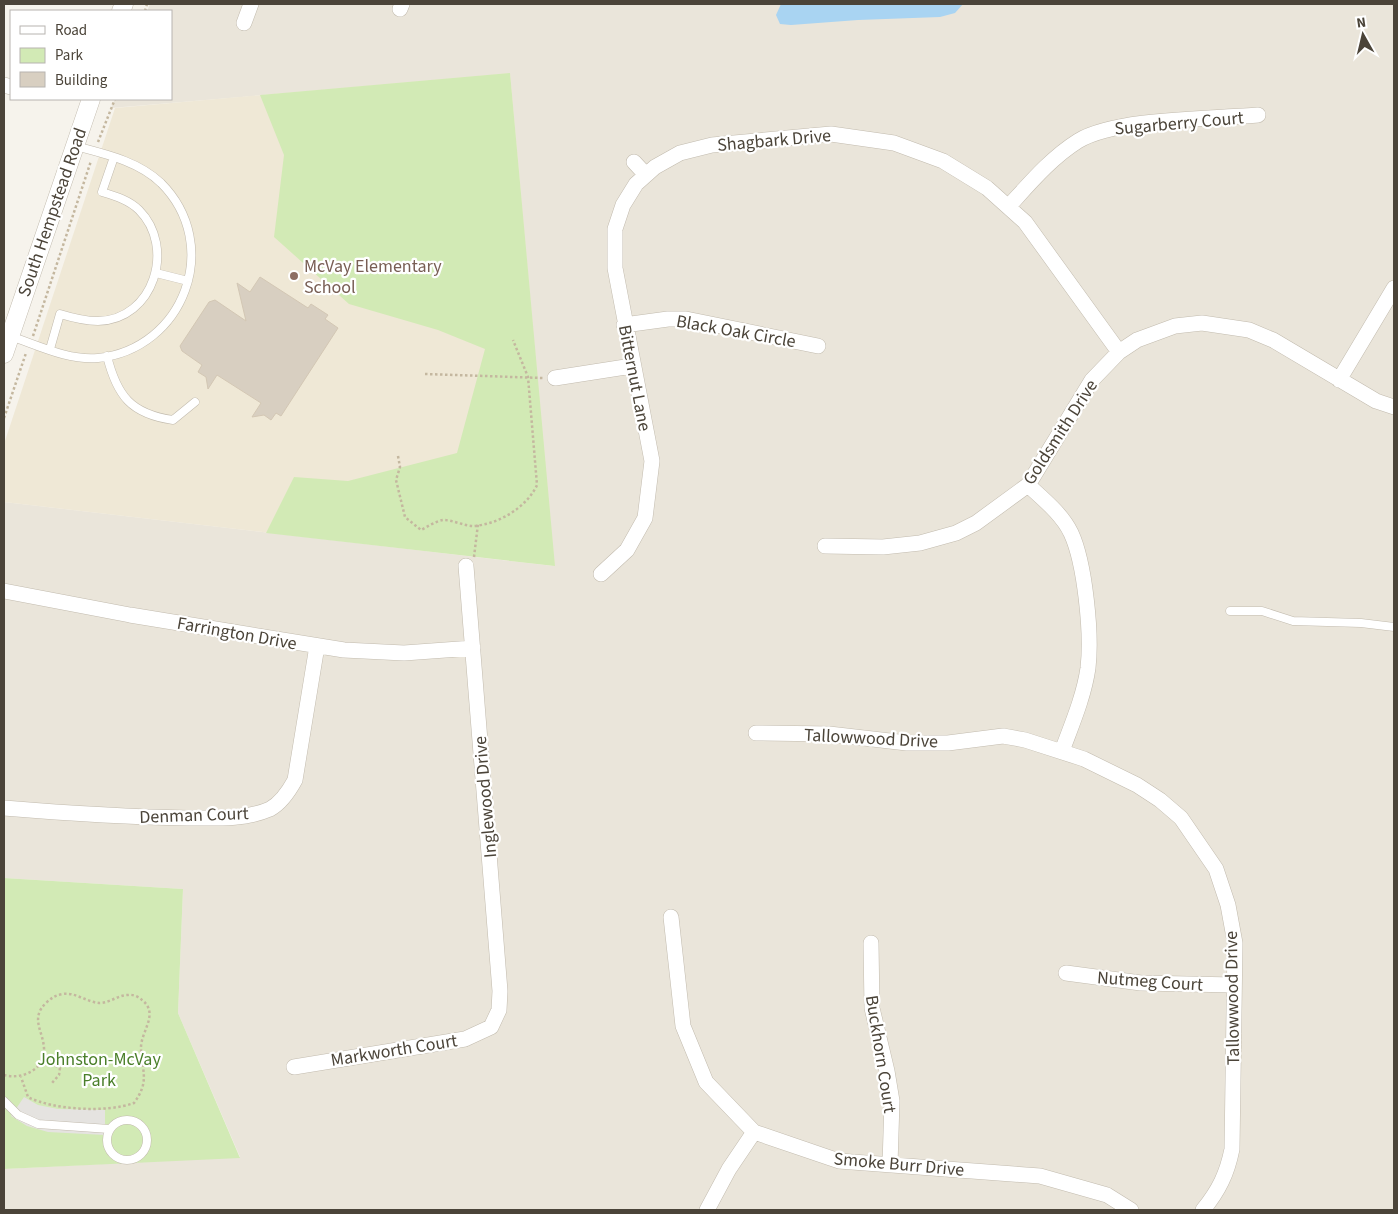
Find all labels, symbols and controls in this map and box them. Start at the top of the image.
legend [10,10,172,100]
north arrow [1338,10,1388,60]
text: N [1355,13,1367,34]
text: Road [55,20,87,41]
text: Park [55,45,84,66]
text: Building [55,70,108,91]
street label: Sugarberry Court [1113,105,1245,142]
street label: Shagbark Drive [716,123,832,158]
street label: South Hempstead Road [12,124,93,300]
place label: McVay Elementary School [304,254,442,300]
marker: McVay Elementary School [288,270,300,282]
street label: Black Oak Circle [674,309,798,354]
street label: Bitternut Lane [612,323,657,433]
street label: Goldsmith Drive [1017,375,1104,490]
street label: Farrington Drive [175,611,299,656]
street label: Tallowwood Drive [803,723,939,754]
street label: Inglewood Drive [468,735,503,859]
street label: Denman Court [139,801,249,830]
street label: Tallowwood Drive [1219,931,1246,1065]
street label: Nutmeg Court [1096,965,1204,998]
street label: Buckhorn Court [859,993,902,1115]
street label: Markworth Court [329,1028,459,1073]
park label: Johnston-McVay Park [37,1047,161,1093]
street label: Smoke Burr Drive [833,1146,965,1183]

